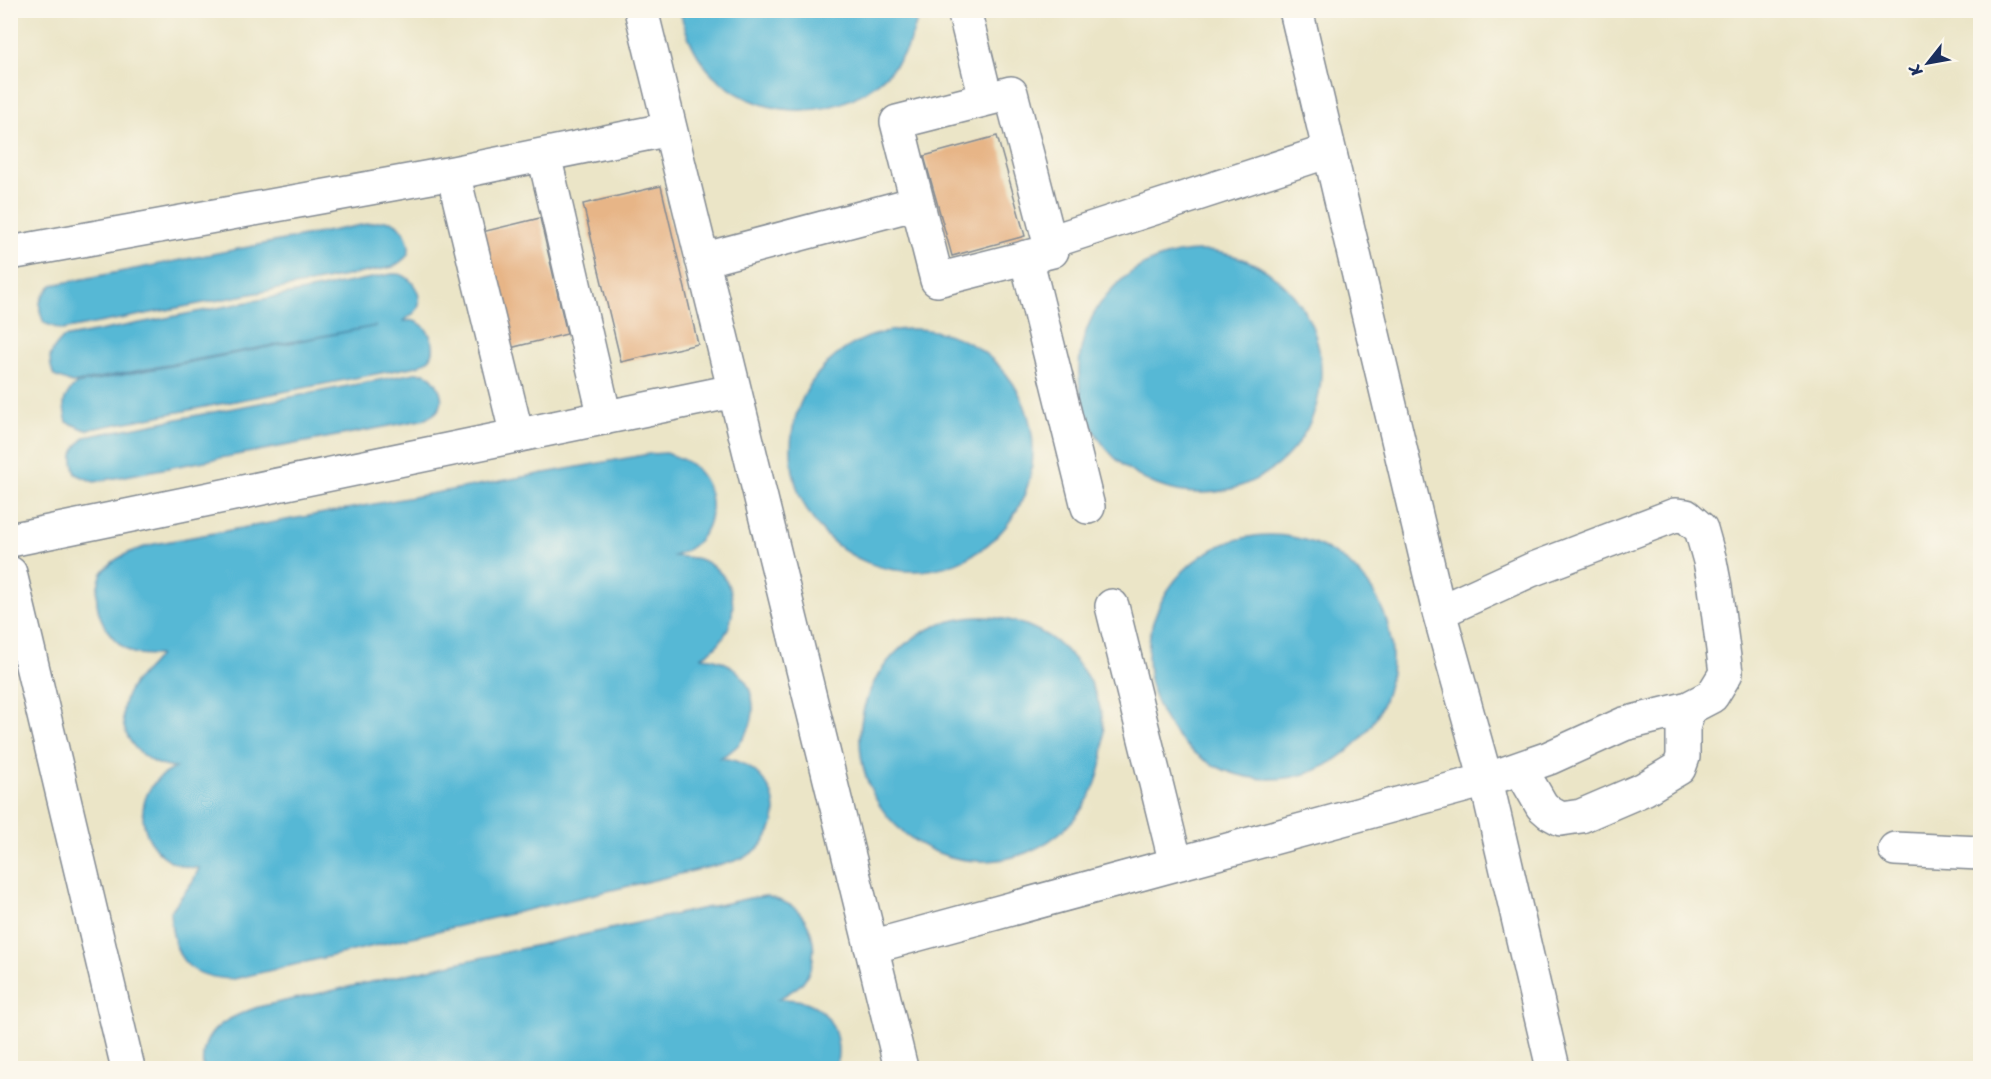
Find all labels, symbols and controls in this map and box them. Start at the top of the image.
north arrow [1898,33,1958,93]
text: K [1900,58,1931,83]

